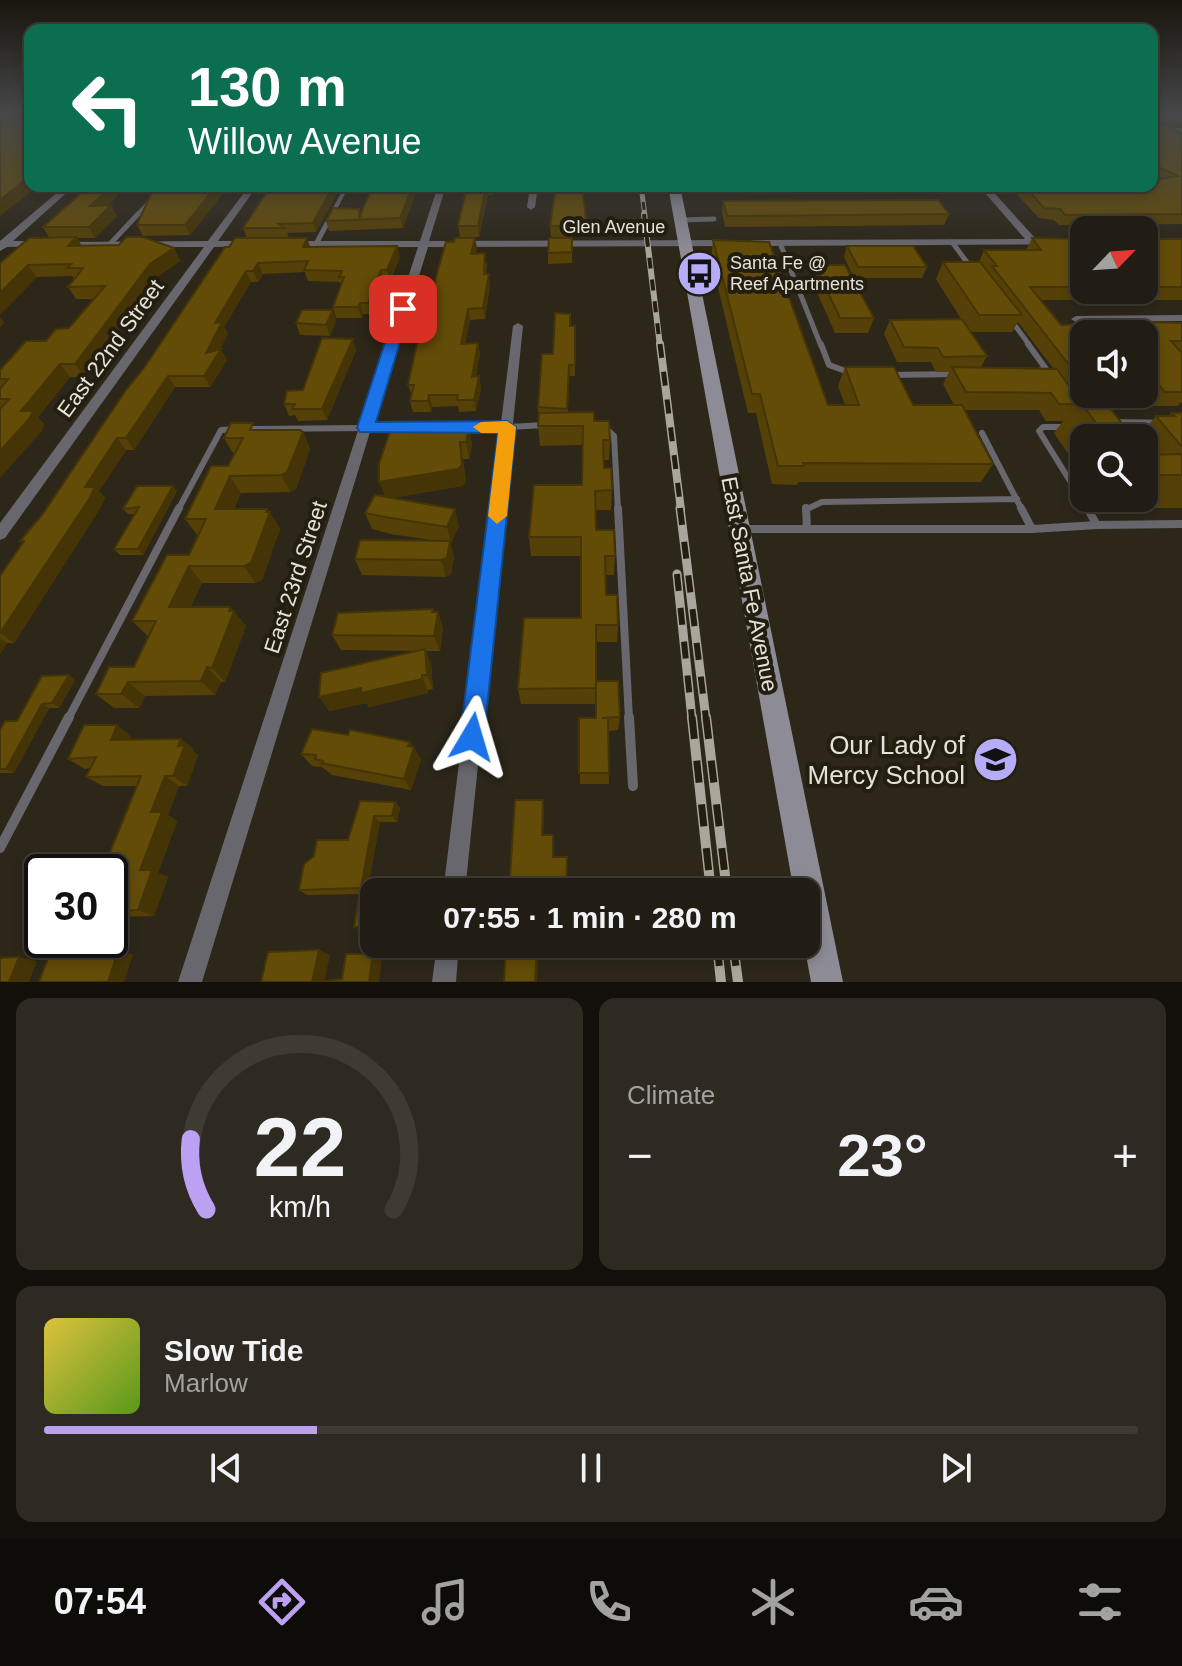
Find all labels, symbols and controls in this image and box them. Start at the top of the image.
text: 130 m [188,55,347,118]
icon: left [56,56,160,160]
text: Willow Avenue [188,121,421,162]
north arrow [1070,216,1158,304]
map controls [1070,216,1158,512]
street label: Glen Avenue [563,217,665,237]
bus stop icon: Santa Fe @ Reef Apartments [675,249,723,297]
place label: Santa Fe @ Reef Apartments [730,253,864,294]
street label: East 22nd Street [52,275,169,422]
pin [369,275,437,343]
icon: arrive [381,287,425,331]
button: sound [1070,320,1158,408]
button: search [1070,424,1158,512]
street label: East Santa Fe Avenue [716,474,783,694]
street label: East 23rd Street [259,498,332,657]
position arrow [430,695,514,779]
place label: Our Lady of Mercy School [808,730,966,790]
school or university icon: Our Lady of Mercy School [972,736,1020,784]
speed limit sign: 30 [24,854,128,958]
text: 07:55 · 1 min · 280 m [443,901,737,934]
text: Climate [627,1080,715,1110]
text: 22 [253,1101,346,1194]
text: 23° [837,1122,928,1189]
text: − [627,1131,653,1180]
text: + [1112,1131,1138,1180]
text: km/h [269,1191,330,1223]
text: Slow Tide [164,1334,303,1367]
text: Marlow [164,1368,248,1398]
icon: previous [204,1446,248,1490]
icon: pause [569,1446,613,1490]
icon: next [934,1446,978,1490]
icon: directions [254,1574,310,1630]
icon: music [417,1574,473,1630]
icon: phone [581,1574,637,1630]
icon: climate [745,1574,801,1630]
icon: car [908,1574,964,1630]
icon: filters [1072,1574,1128,1630]
text: 07:54 [54,1581,146,1622]

